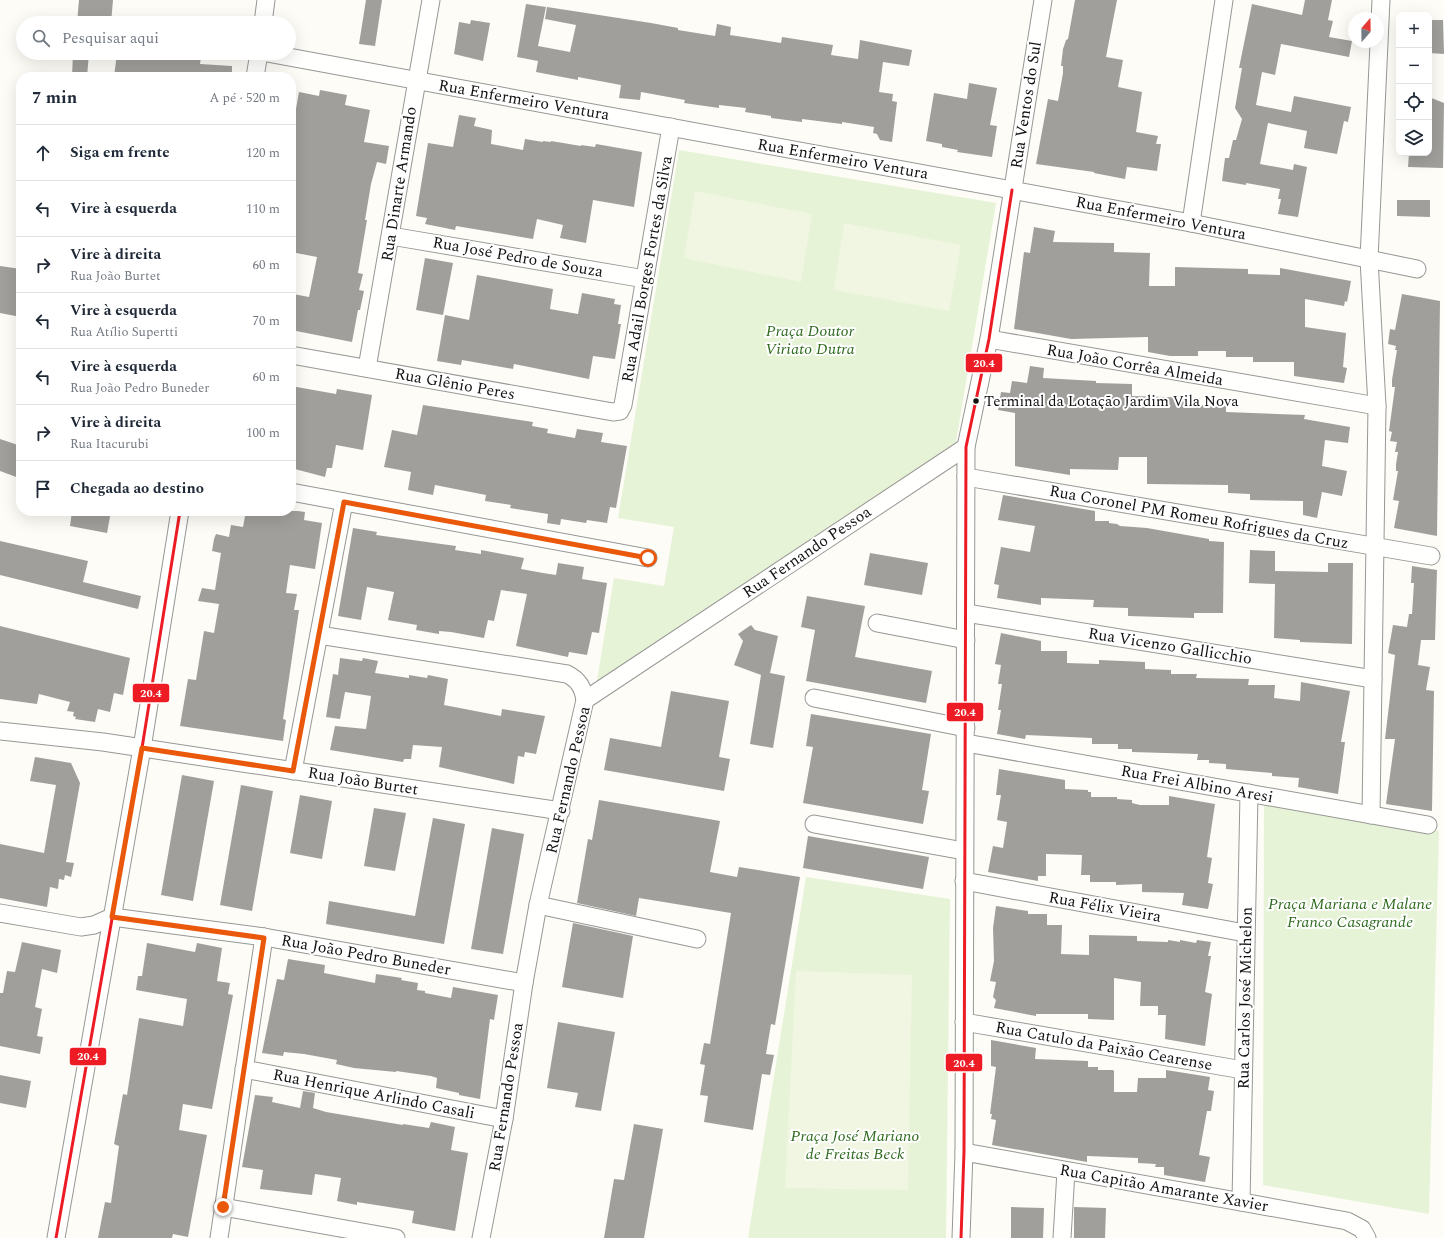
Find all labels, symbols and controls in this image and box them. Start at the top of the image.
north arrow [1348,12,1384,48]
map controls [1396,12,1432,156]
button: + [1396,12,1432,48]
search box [16,16,296,60]
icon: search [30,27,52,49]
text: Pesquisar aqui [62,27,159,50]
street label: Rua Ventos do Sul [1004,40,1048,170]
button: − [1396,48,1432,84]
street label: Rua Enfermeiro Ventura [437,73,612,127]
button: locate [1396,84,1432,120]
text: 7 min [32,85,77,111]
text: A pé · 520 m [210,88,280,108]
street label: Rua Dinarte Armando [375,105,423,263]
button: layers [1396,120,1432,156]
street label: Rua Enfermeiro Ventura [756,132,931,186]
text: Siga em frente [70,141,170,164]
icon: ahead [32,142,54,164]
text: 120 m [246,143,280,163]
street label: Rua Adail Borges Fortes da Silva [615,154,679,384]
street label: Rua Enfermeiro Ventura [1074,190,1248,246]
text: Vire à esquerda [70,197,177,220]
icon: left [32,198,54,220]
text: 110 m [246,199,280,219]
street label: Rua José Pedro de Souza [431,230,605,284]
text: Vire à direita [70,243,161,266]
icon: right [32,254,54,276]
text: 60 m [253,255,280,275]
text: Rua João Burtet [70,266,161,286]
text: Vire à esquerda [70,299,177,322]
icon: left [32,310,54,332]
text: 70 m [253,311,280,331]
park label: Praça Doutor Viriato Dutra [765,319,855,361]
text: Rua Atílio Supertti [70,322,178,342]
street label: Rua João Corrêa Almeida [1045,338,1225,392]
line badge: 20.4 [965,353,1003,373]
text: Vire à esquerda [70,355,177,378]
text: 20.4 [973,355,996,372]
street label: Rua Glênio Peres [393,362,517,406]
icon: left [32,366,54,388]
text: 60 m [253,367,280,387]
text: Rua João Pedro Buneder [70,378,209,398]
place label: Terminal da Lotação Jardim Vila Nova [984,390,1239,413]
marker: Terminal da Lotação Jardim Vila Nova [971,396,981,406]
text: Vire à direita [70,411,161,434]
icon: right [32,422,54,444]
text: 100 m [246,423,280,443]
text: Rua Itacurubi [70,434,149,454]
text: Chegada ao destino [70,477,204,500]
icon: arrive [32,478,54,500]
street label: Rua Coronel PM Romeu Rofrigues da Cruz [1047,479,1351,555]
street label: Rua Fernando Pessoa [738,500,876,604]
route start [639,549,657,567]
street label: Rua Vicenzo Gallicchio [1086,621,1254,671]
line badge: 20.4 [132,683,170,703]
text: 20.4 [140,685,163,702]
line badge: 20.4 [946,702,984,722]
street label: Rua Fernando Pessoa [539,704,597,856]
text: 20.4 [954,704,977,721]
street label: Rua Frei Albino Aresi [1119,759,1275,809]
street label: Rua João Burtet [306,760,420,802]
street label: Rua Félix Vieira [1047,885,1163,929]
park label: Praça Mariana e Malane Franco Casagrande [1268,892,1432,934]
street label: Rua Carlos José Michelon [1231,907,1259,1089]
street label: Rua João Pedro Buneder [279,928,453,982]
street label: Rua Catulo da Paixão Cearense [994,1015,1214,1077]
street label: Rua Fernando Pessoa [482,1021,530,1173]
line badge: 20.4 [69,1047,107,1066]
text: 20.4 [77,1048,100,1065]
line badge: 20.4 [945,1053,983,1072]
text: 20.4 [953,1055,976,1072]
street label: Rua Henrique Arlindo Casali [271,1063,477,1125]
park label: Praça José Mariano de Freitas Beck [791,1124,919,1166]
street label: Rua Capitão Amarante Xavier [1058,1158,1270,1218]
route end [214,1198,232,1216]

